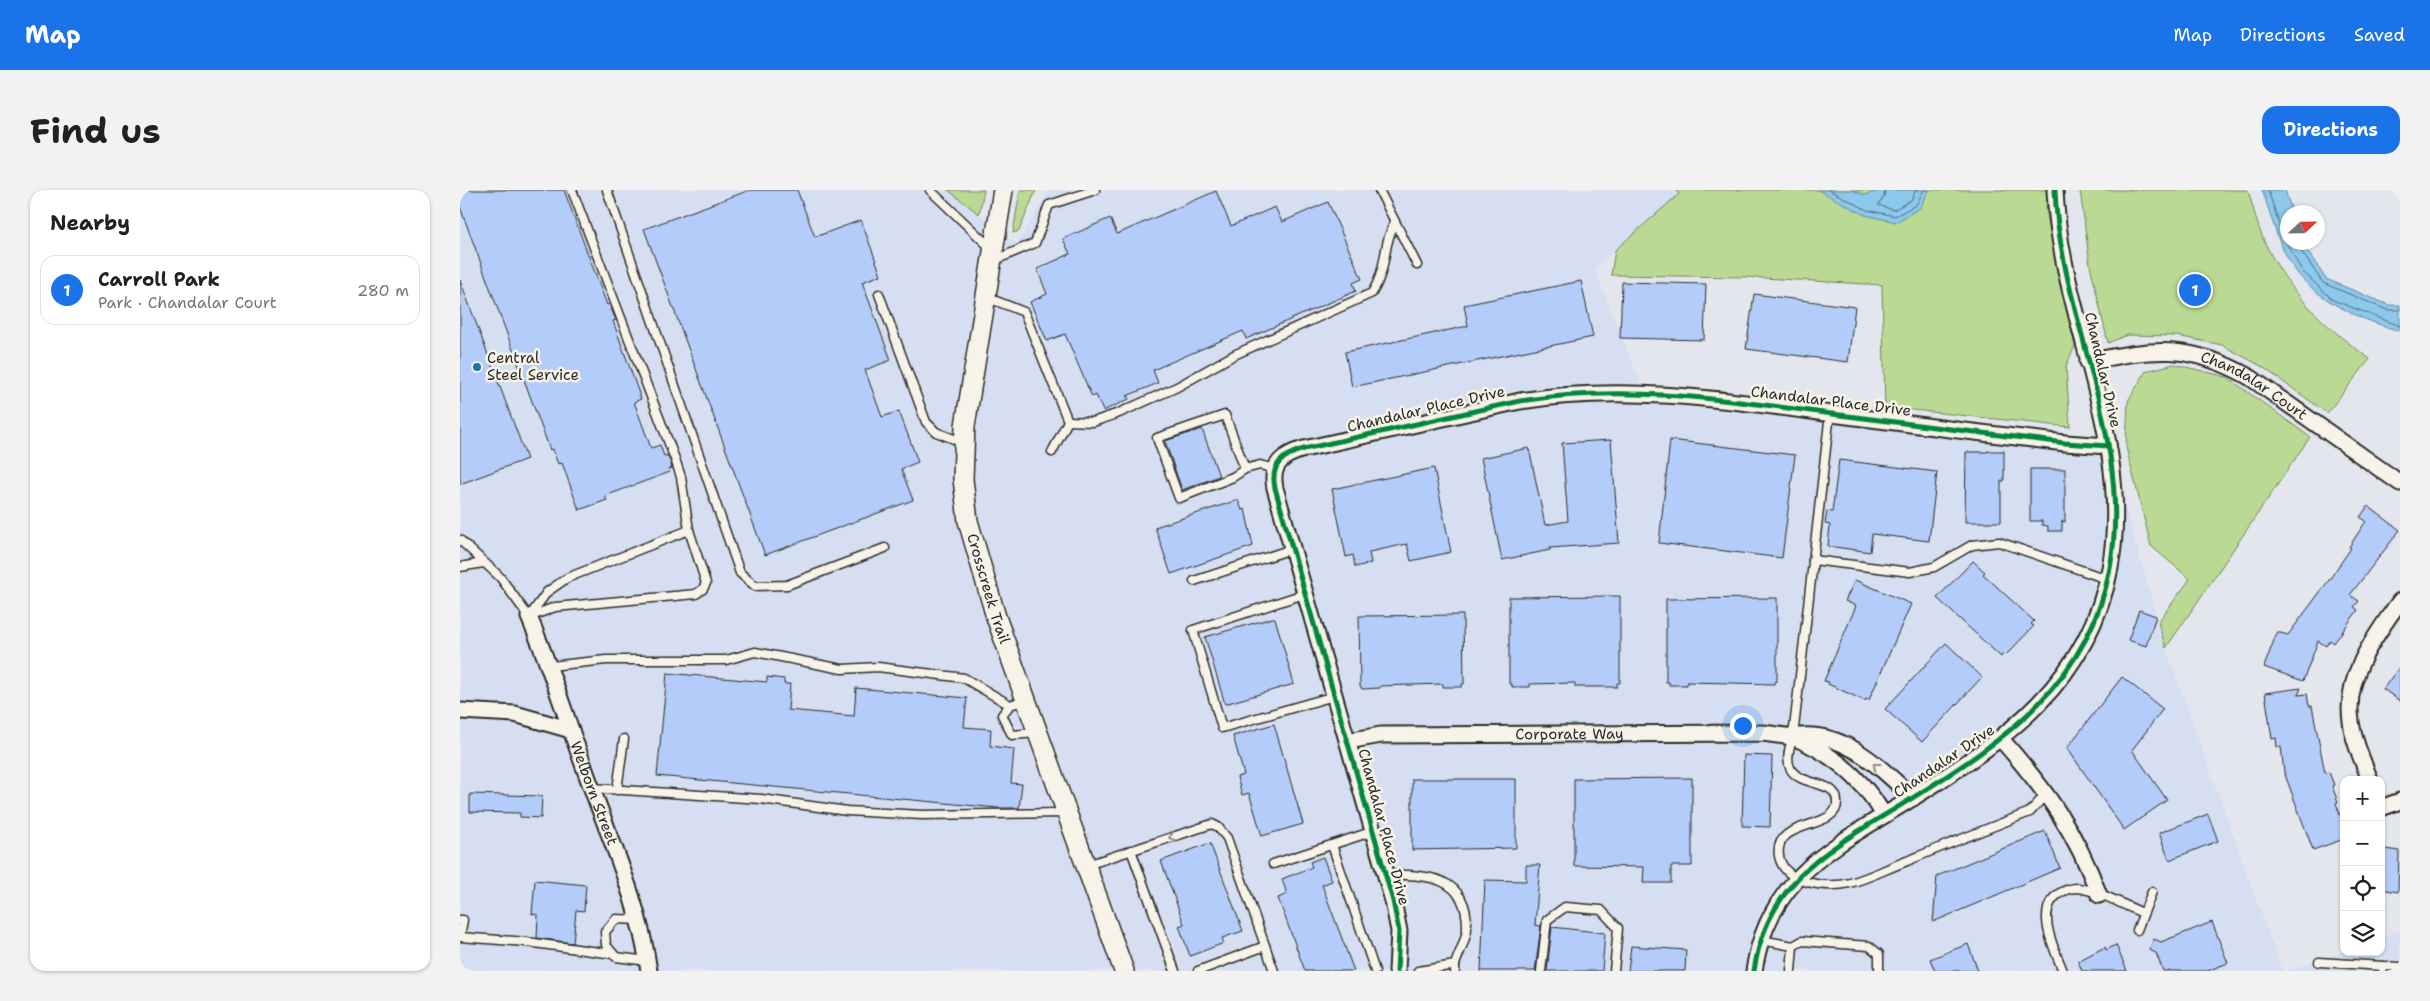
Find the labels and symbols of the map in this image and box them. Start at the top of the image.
north arrow [2280,205,2325,250]
pin: 1 [2179,271,2211,309]
street label: Chandalar Drive [2080,310,2126,430]
street label: Chandalar Court [2198,347,2311,425]
place label: Central Steel Service [487,348,579,385]
marker: Central Steel Service [471,361,483,373]
street label: Chandalar Place Drive [1345,381,1507,437]
street label: Chandalar Place Drive [1750,381,1912,421]
street label: Crosscreek Trail [962,531,1015,647]
your location [1730,713,1756,739]
street label: Chandalar Drive [1889,720,1999,802]
street label: Corporate Way [1515,724,1624,744]
street label: Welborn Street [566,739,623,848]
street label: Chandalar Place Drive [1353,746,1415,908]
one-way arrow [1872,763,1882,772]
one-way arrow [1168,831,1176,841]

